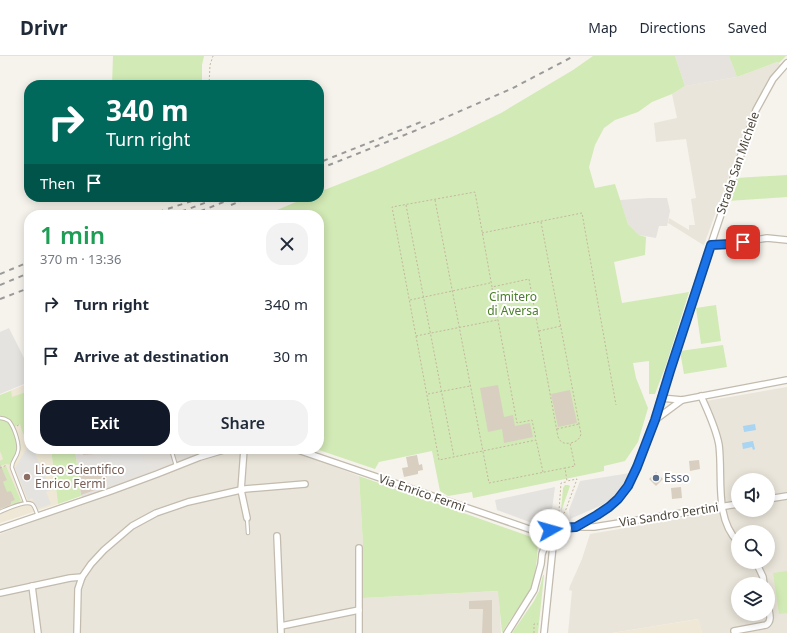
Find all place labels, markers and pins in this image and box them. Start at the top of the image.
pin [726,225,760,259]
place label: Liceo Scientifico Enrico Fermi [35,461,125,492]
place label: Esso [664,469,689,486]
marker: Liceo Scientifico Enrico Fermi [22,472,32,482]
marker: Esso [651,473,661,483]

